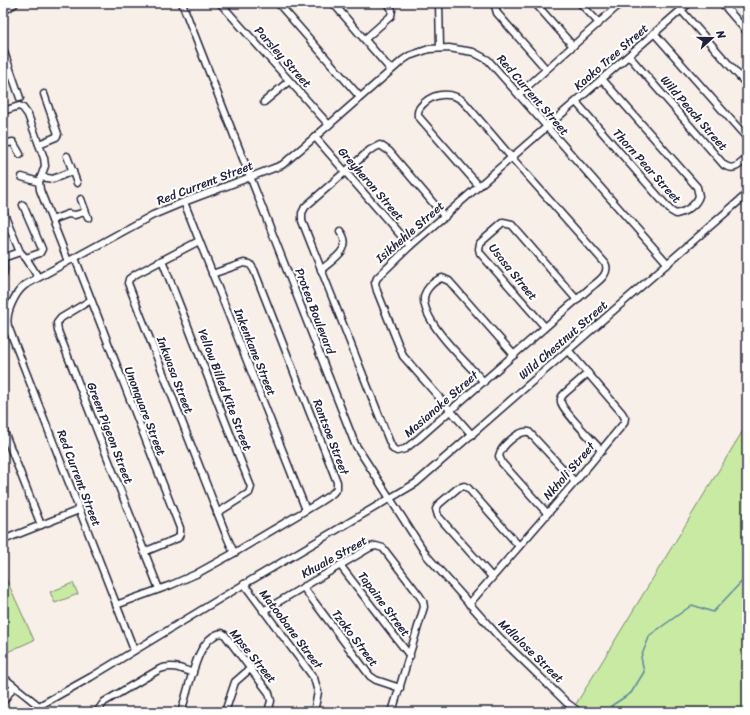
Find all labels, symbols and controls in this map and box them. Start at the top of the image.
street label: Kaoko Tree Street [568,18,654,96]
north arrow [692,18,732,58]
street label: Parsley Street [249,21,317,93]
text: N [710,27,731,42]
street label: Red Current Street [491,49,575,141]
street label: Wild Peach Street [655,70,733,156]
street label: Thorn Pear Street [607,123,687,209]
street label: Greyheron Street [332,142,410,226]
street label: Red Current Street [153,154,257,212]
street label: Isikhehle Street [370,196,450,269]
street label: Usasa Street [483,238,543,306]
street label: Protea Boulevard [288,265,342,359]
street label: Wild Chestnut Street [513,295,613,385]
street label: Inkenkane Street [227,304,283,399]
street label: Yellow Billed Kite Street [192,326,258,454]
street label: Inkwasa Street [150,332,200,417]
street label: Unonquare Street [118,363,172,459]
street label: Masianoke Street [399,364,484,443]
street label: Green Pigeon Street [80,379,140,487]
street label: Rantsoe Street [306,396,356,479]
street label: Red Current Street [50,426,108,530]
street label: Nkholi Street [537,436,601,505]
street label: Khuale Street [297,530,371,584]
street label: Tapaine Street [352,566,416,642]
street label: Matoobane Street [253,584,329,675]
street label: Tzoko Street [326,604,384,672]
street label: Mdlalose Street [493,614,569,688]
street label: Mpse Street [224,624,282,688]

